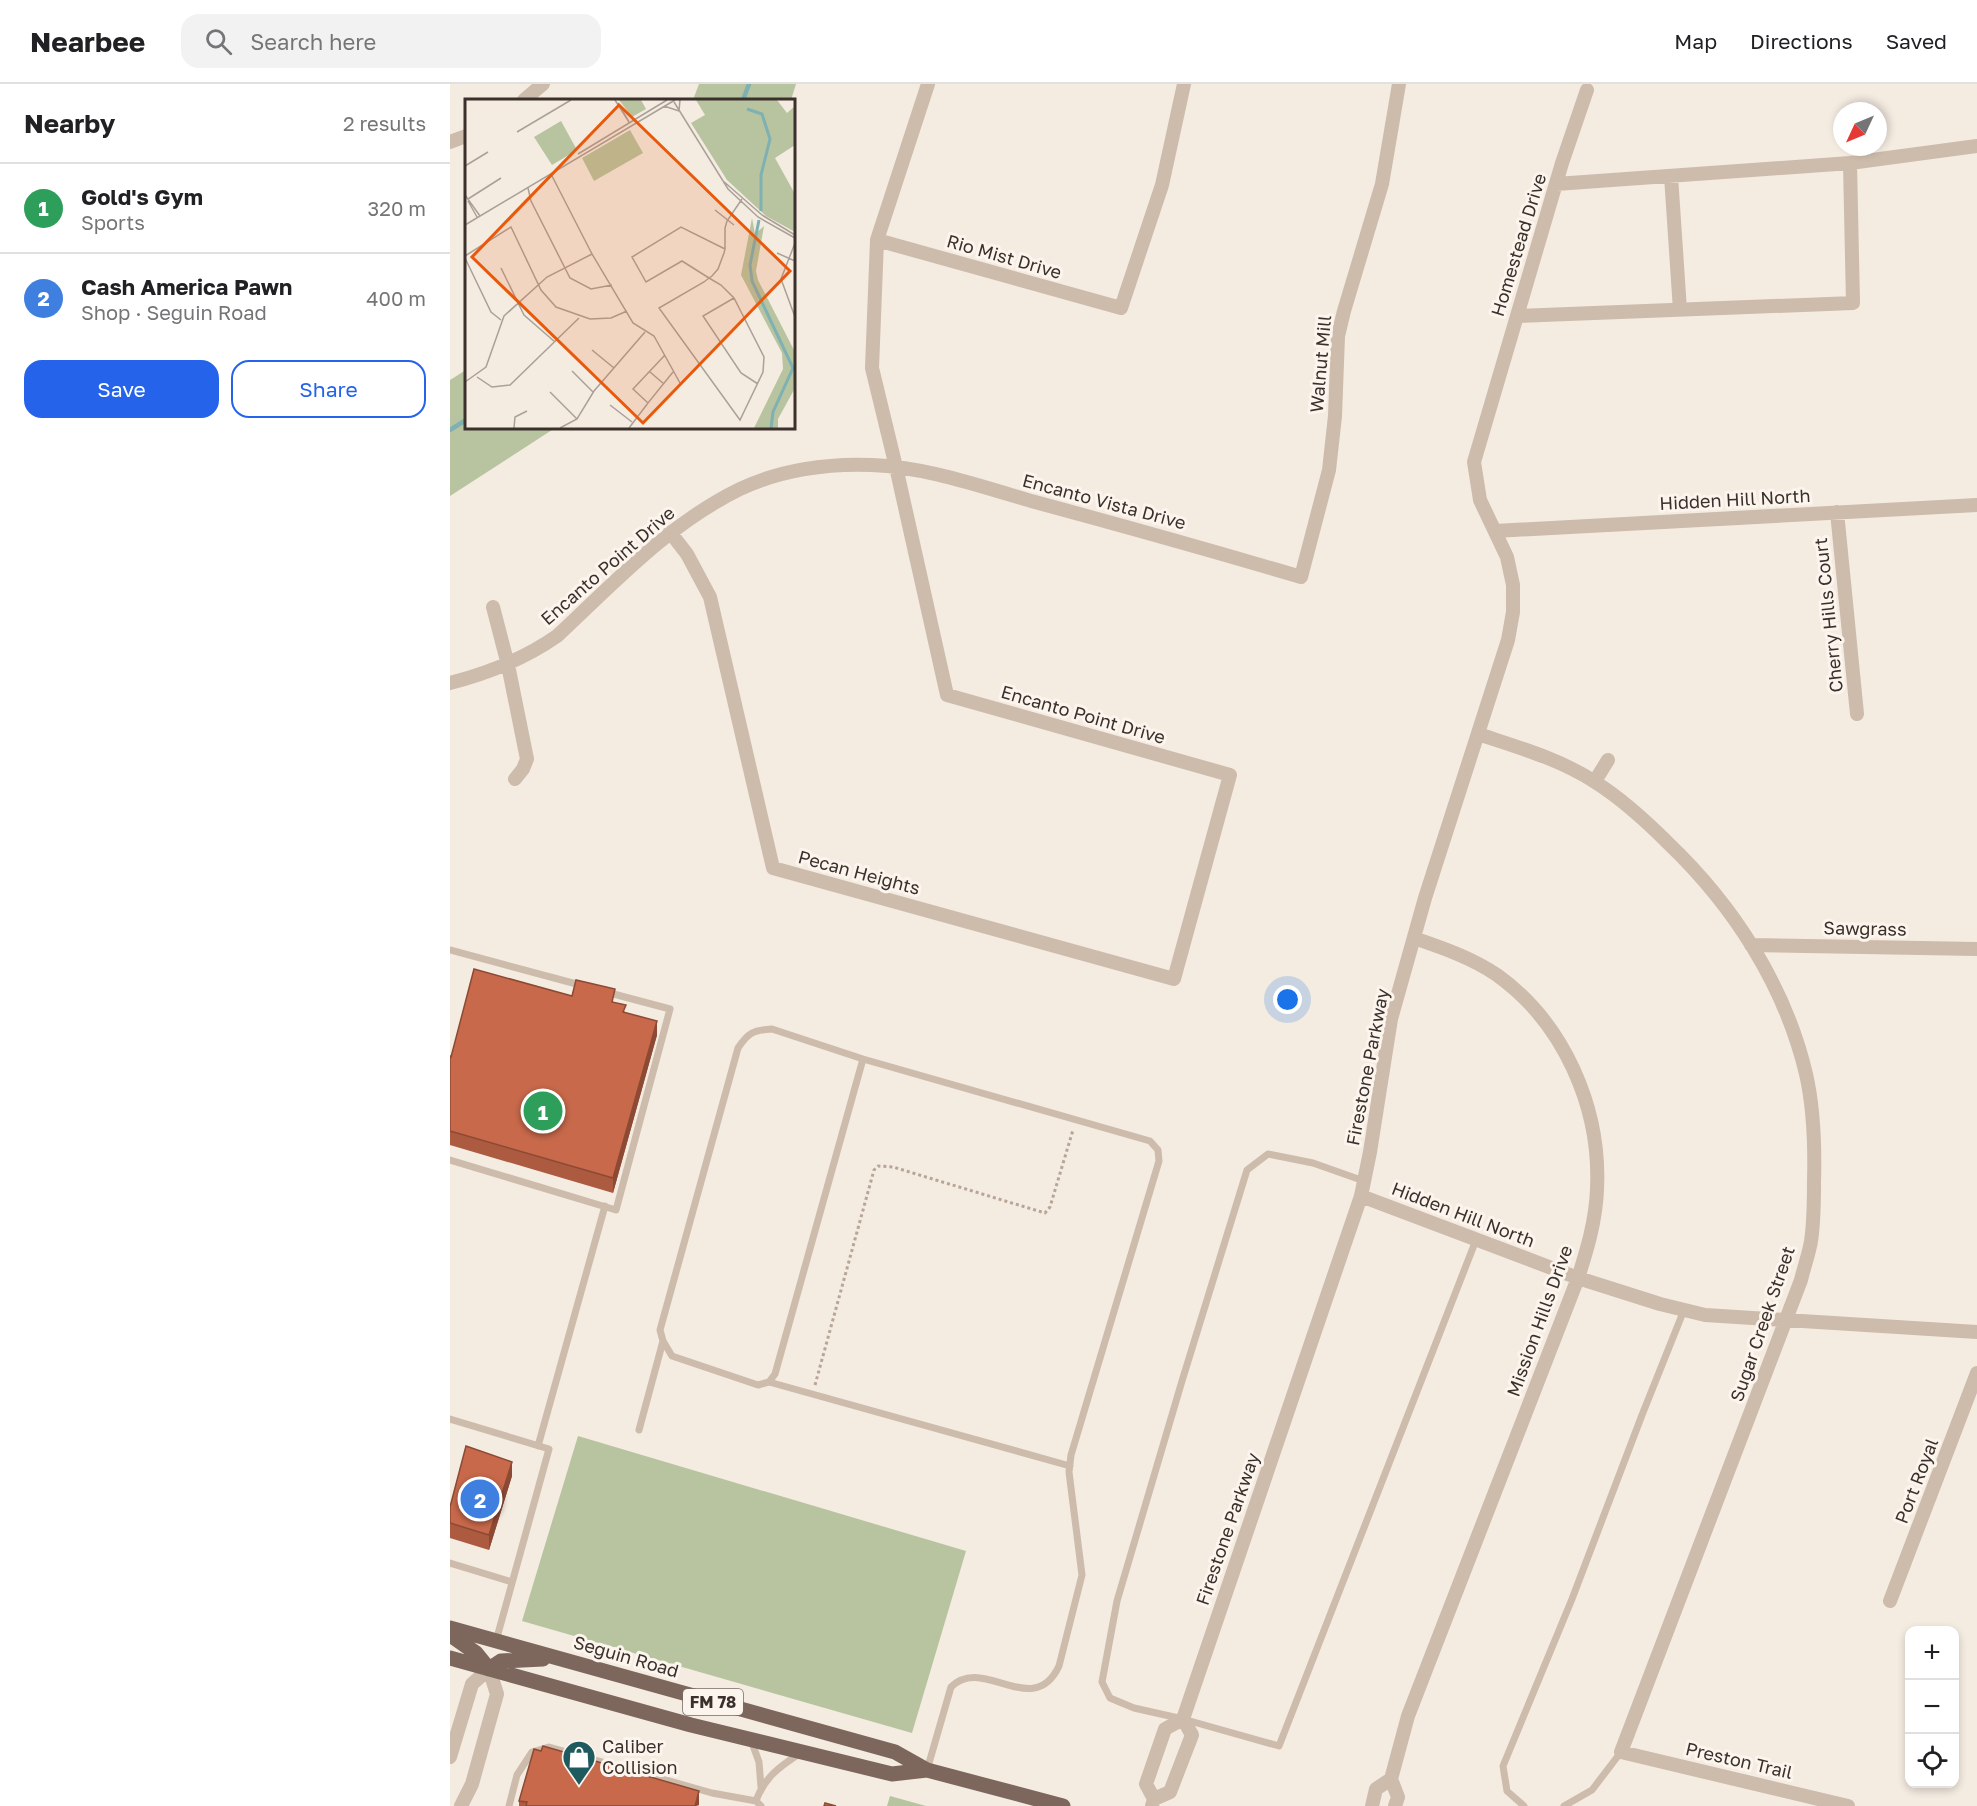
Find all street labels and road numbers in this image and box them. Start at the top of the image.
street label: Homestead Drive [1486,171,1550,319]
street label: Rio Mist Drive [944,229,1064,283]
street label: Walnut Mill [1305,314,1335,414]
street label: Encanto Vista Drive [1020,469,1188,533]
street label: Hidden Hill North [1659,484,1811,514]
street label: Encanto Point Drive [536,501,679,629]
street label: Cherry Hills Court [1809,537,1847,694]
street label: Encanto Point Drive [999,680,1168,748]
street label: Pecan Heights [796,845,923,899]
street label: Sawgrass [1823,916,1907,940]
street label: Firestone Parkway [1341,986,1393,1147]
street label: Hidden Hill North [1389,1177,1538,1251]
street label: Mission Hills Drive [1501,1242,1577,1399]
street label: Sugar Creek Street [1725,1243,1799,1404]
street label: Port Royal [1890,1435,1942,1526]
street label: Firestone Parkway [1191,1450,1263,1608]
street label: Seguin Road [571,1631,681,1682]
road number: FM 78 [683,1689,743,1715]
street label: Preston Trail [1683,1737,1795,1783]

